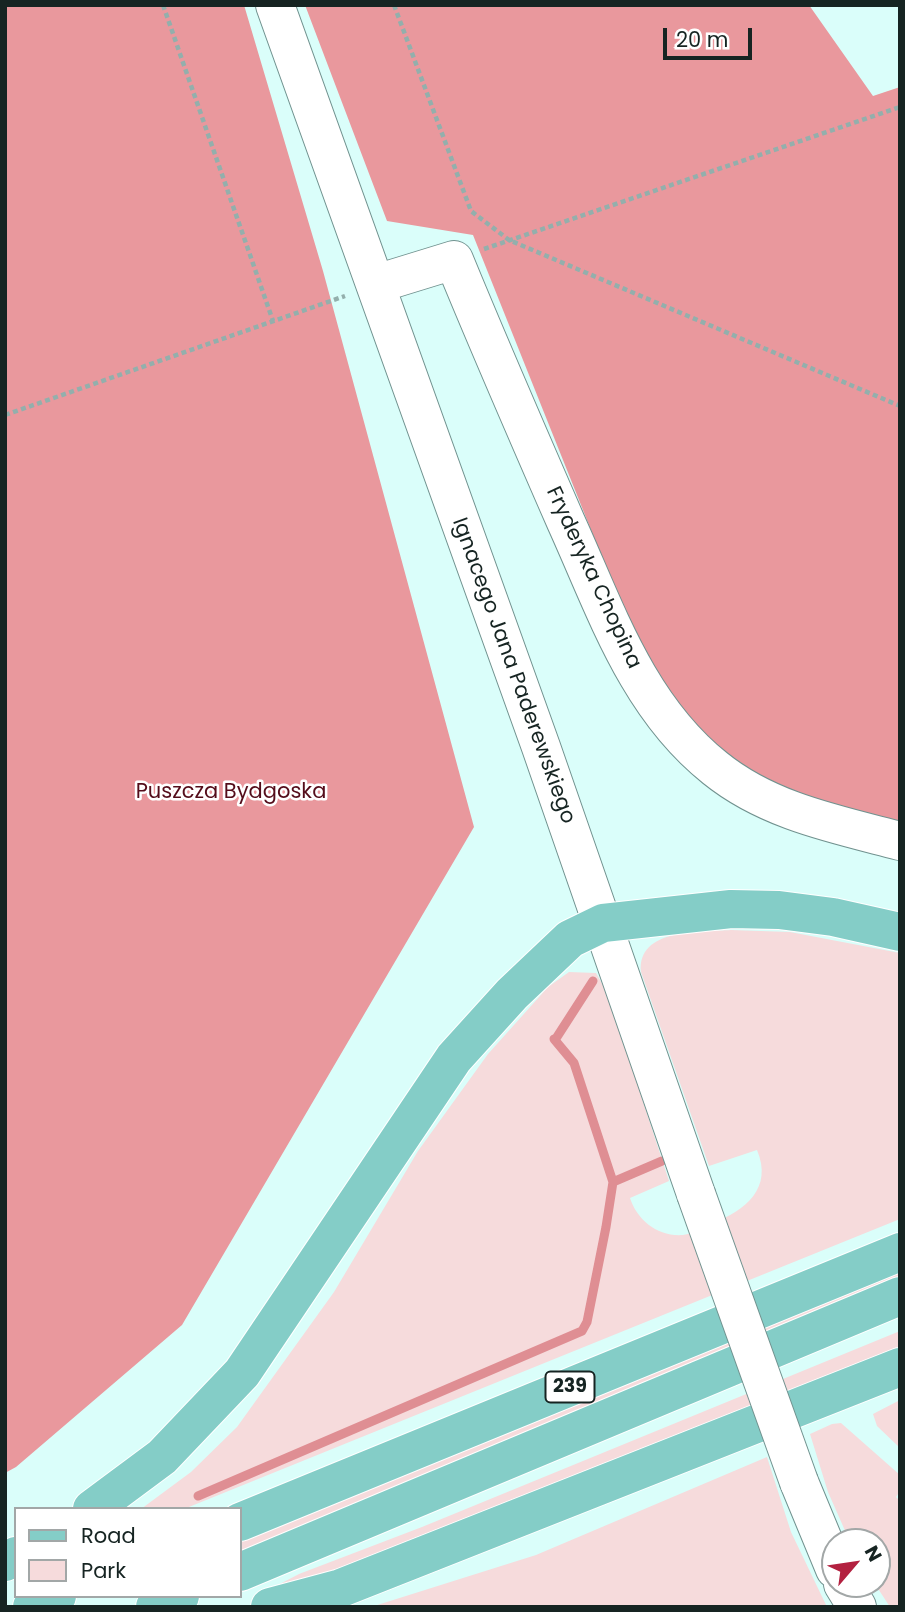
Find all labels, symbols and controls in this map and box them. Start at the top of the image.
scale bar [667,14,756,58]
text: 20 m [676,25,729,54]
street label: Fryderyka Chopina [540,483,646,673]
street label: Ignacego Jana Paderewskiego [446,515,580,827]
park label: Puszcza Bydgoska [136,780,326,806]
road number: 239 [546,1372,594,1402]
legend [14,1507,242,1598]
text: Road [81,1521,136,1550]
north arrow [821,1528,891,1598]
text: N [858,1541,888,1566]
text: Park [81,1556,126,1585]

